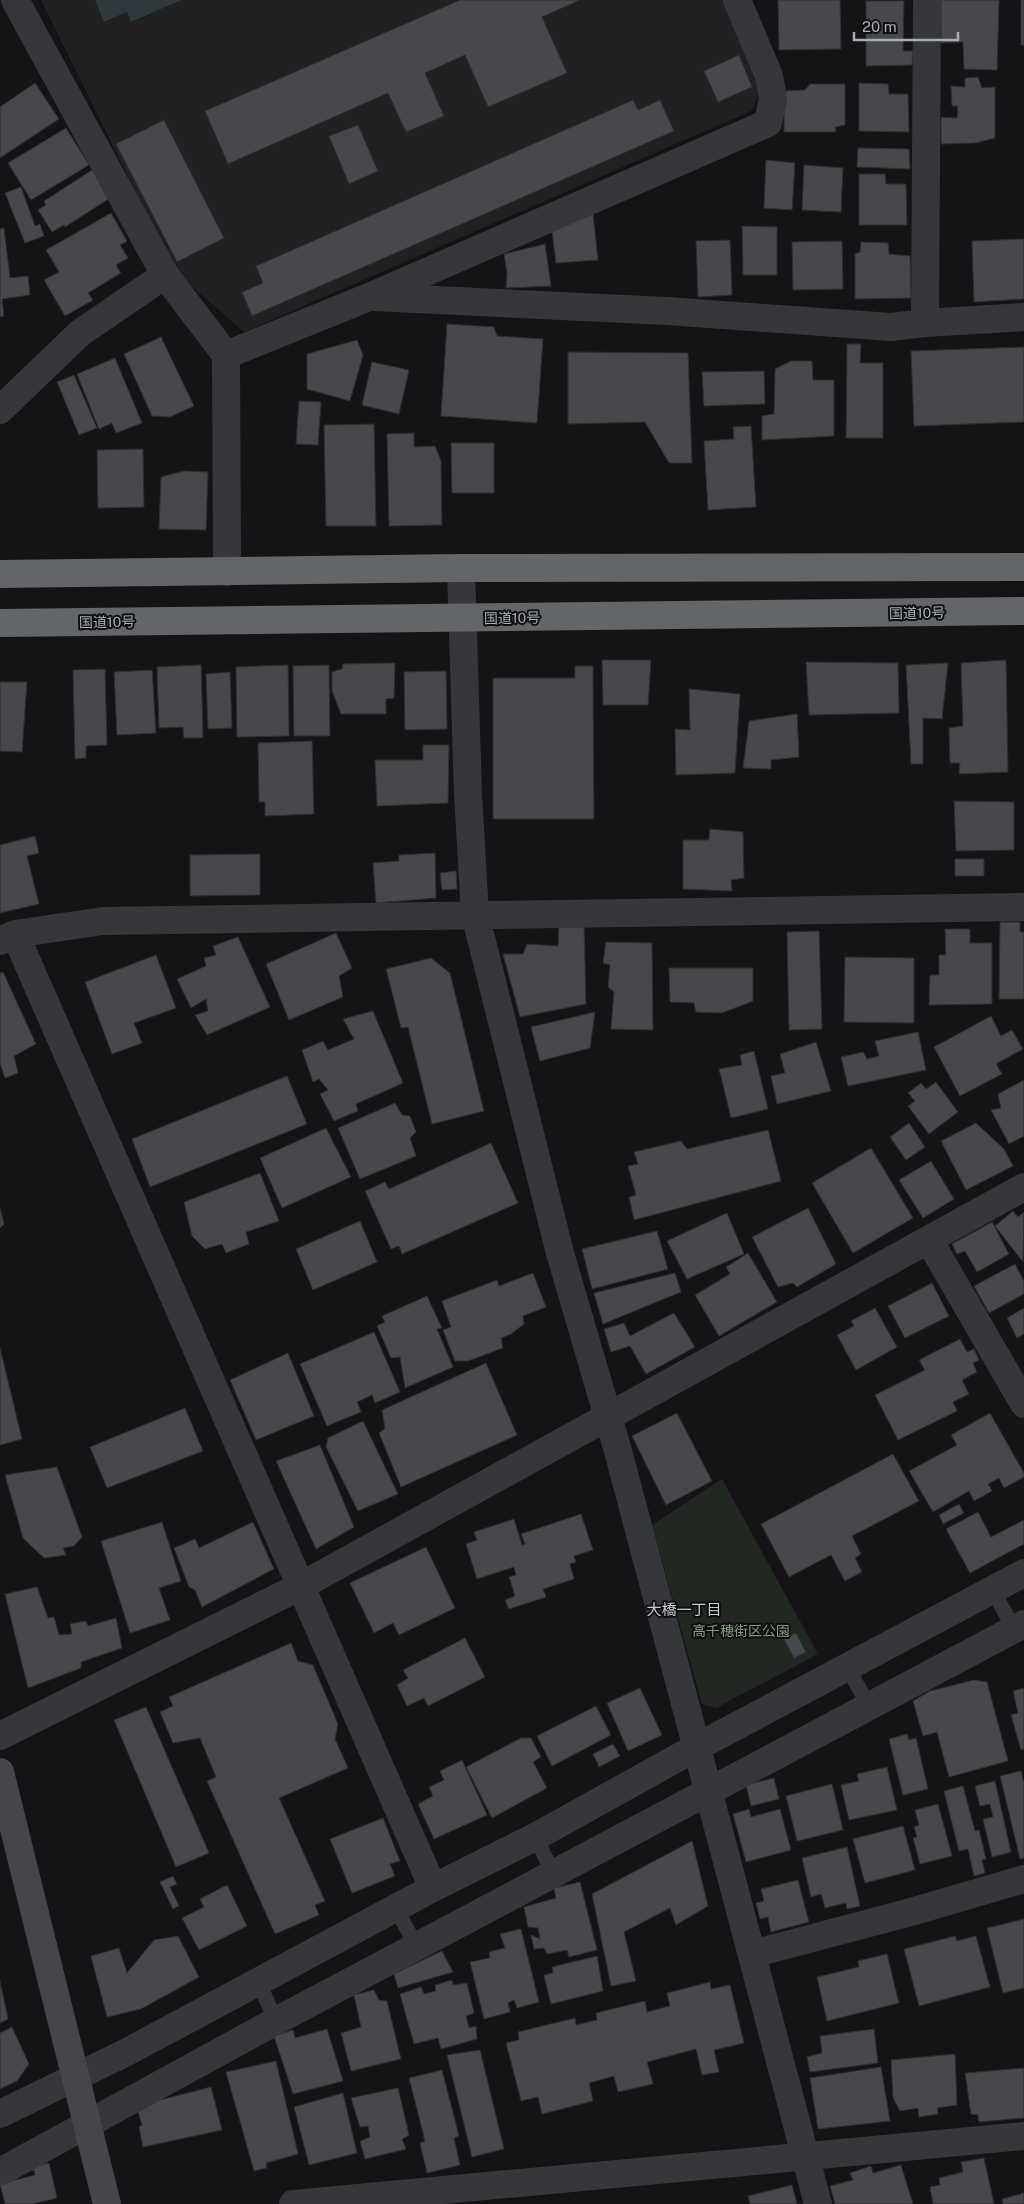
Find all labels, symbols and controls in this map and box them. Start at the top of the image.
scale bar [854,10,958,42]
text: 20 m [862,18,897,35]
street label: 国道10号 [889,605,945,621]
street label: 国道10号 [484,610,540,626]
street label: 国道10号 [79,614,135,630]
district label: 大橋一丁目 [646,1601,722,1618]
park label: 高千穂街区公園 [692,1623,790,1639]

